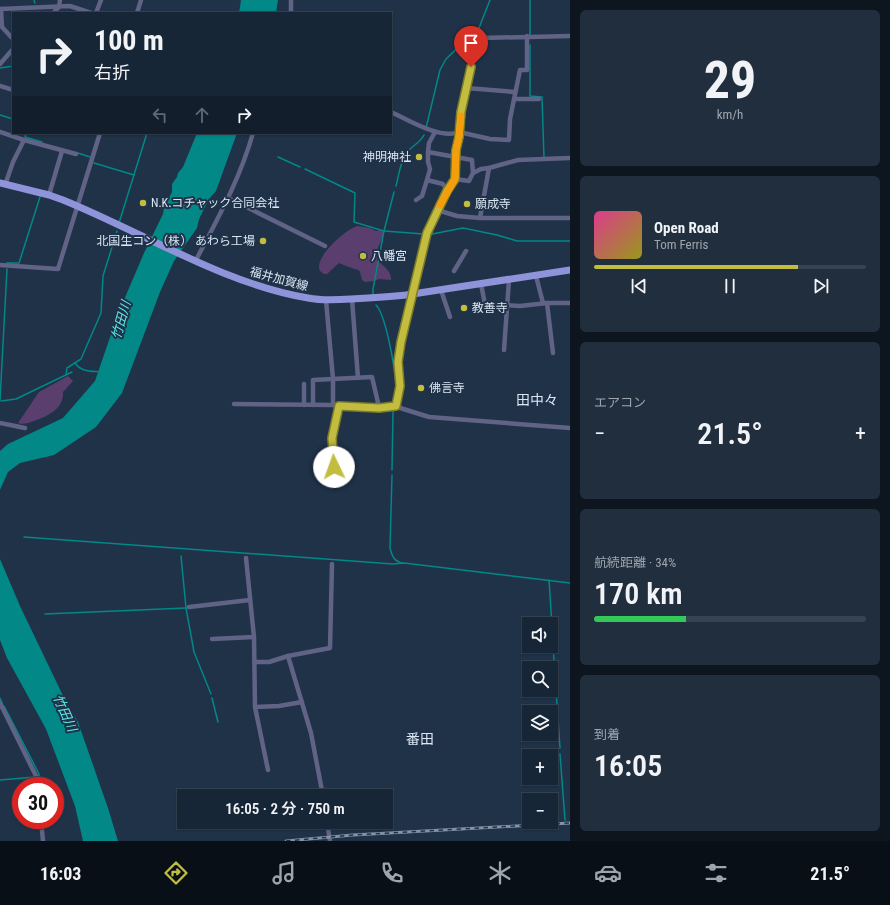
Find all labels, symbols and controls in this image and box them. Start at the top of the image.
text: 100 m [94,24,164,57]
pin [454,26,488,67]
icon: right [28,28,80,80]
icon: arrive [460,32,482,54]
text: 29 [704,50,756,111]
text: 右折 [94,62,130,83]
icon: left [149,104,171,126]
icon: ahead [191,104,213,126]
icon: right [233,104,255,126]
text: km/h [717,107,743,122]
place label: 神明神社 [363,150,411,164]
marker: 神明神社 [414,152,424,162]
place label: N.K.コチャック合同会社 [151,196,279,210]
place label: 願成寺 [475,197,511,211]
marker: N.K.コチャック合同会社 [138,198,148,208]
marker: 願成寺 [462,199,472,209]
text: Open Road [654,219,719,237]
place label: 北国生コン（株） あわら工場 [96,234,255,248]
marker: 北国生コン（株） あわら工場 [258,236,268,246]
text: Tom Ferris [654,237,708,252]
place label: 八幡宮 [371,249,407,263]
marker: 八幡宮 [358,251,368,261]
street label: 福井加賀線 [248,264,310,294]
icon: previous [628,275,650,297]
icon: pause [719,275,741,297]
icon: next [810,275,832,297]
water label: 竹田川 [108,297,134,341]
place label: 教善寺 [472,301,508,315]
marker: 教善寺 [459,303,469,313]
place label: 佛言寺 [429,381,465,395]
marker: 佛言寺 [416,383,426,393]
district label: 田中々 [516,392,558,408]
text: エアコン [594,395,646,410]
text: 21.5° [697,416,763,451]
text: − [594,421,605,446]
text: + [855,421,866,446]
position arrow [313,446,355,488]
text: 航続距離 · 34% [594,555,676,570]
text: 170 km [594,576,683,611]
map controls [522,617,558,829]
button: sound [522,617,558,653]
button: search [522,661,558,697]
water label: 竹田川 [50,692,81,736]
button: layers [522,705,558,741]
text: 到着 [594,727,620,742]
district label: 番田 [406,731,434,747]
text: 16:05 [594,748,662,783]
button: + [522,749,558,785]
speed limit sign: 30 [12,777,64,829]
button: − [522,793,558,829]
text: 16:05 · 2 分 · 750 m [225,800,345,818]
icon: directions [162,859,190,887]
icon: music [270,859,298,887]
icon: phone [378,859,406,887]
icon: climate [486,859,514,887]
icon: car [594,859,622,887]
icon: filters [702,859,730,887]
text: 16:03 [40,863,81,884]
text: 21.5° [810,863,850,884]

